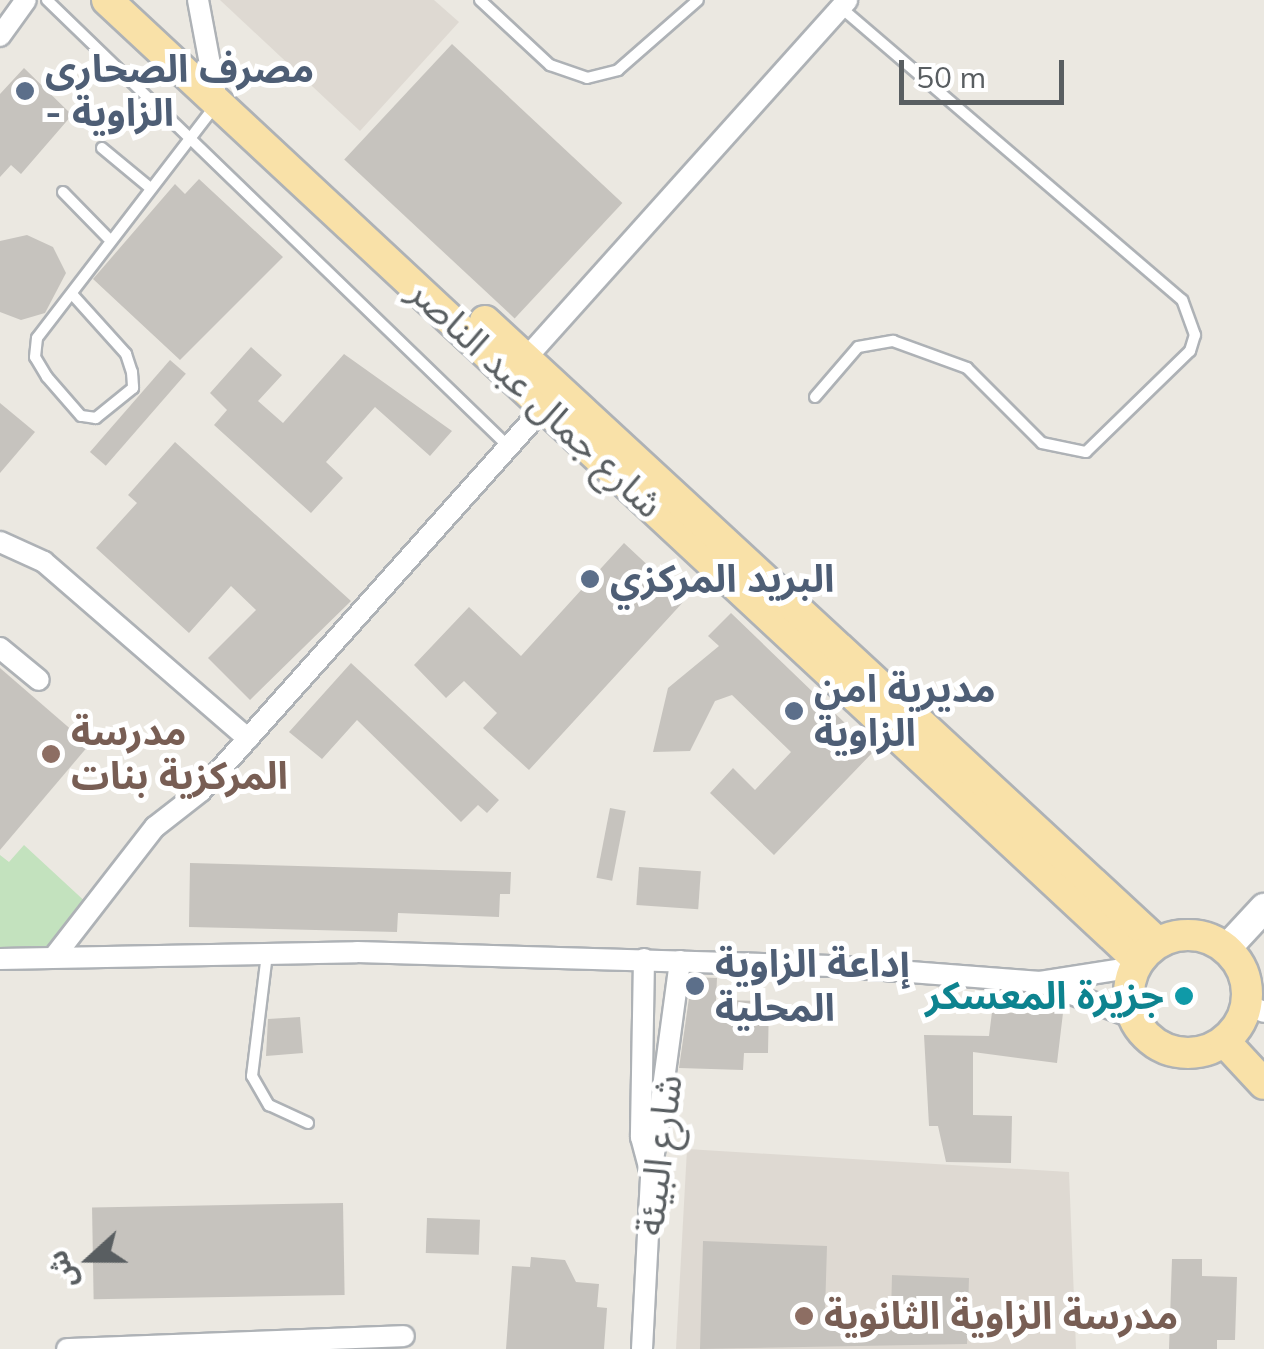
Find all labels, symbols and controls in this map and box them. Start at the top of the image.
scale bar [904,40,1069,102]
place label: مصرف الصحارى - الزاوية [45,46,314,136]
text: 50 m [916,58,986,96]
marker: مصرف الصحارى - الزاوية [14,80,36,102]
street label: شارع جمال عبد الناصر [400,269,672,527]
place label: البريد المركزي [610,556,834,602]
marker: البريد المركزي [579,568,601,590]
place label: مديرية امن الزاوية [814,666,996,756]
marker: مديرية امن الزاوية [783,700,805,722]
place label: مدرسة المركزية بنات [71,709,288,798]
marker: مدرسة المركزية بنات [40,743,62,765]
place label: إداعة الزاوية المحلية [715,941,910,1030]
place label: جزيرة المعسكر [925,973,1164,1019]
marker: إداعة الزاوية المحلية [684,975,706,997]
marker: جزيرة المعسكر [1173,985,1195,1007]
street label: شارع البيئة [627,1072,691,1238]
north arrow [40,1209,140,1309]
text: ش [38,1246,85,1294]
place label: مدرسة الزاوية الثانوية [824,1293,1178,1339]
marker: مدرسة الزاوية الثانوية [793,1305,815,1327]

